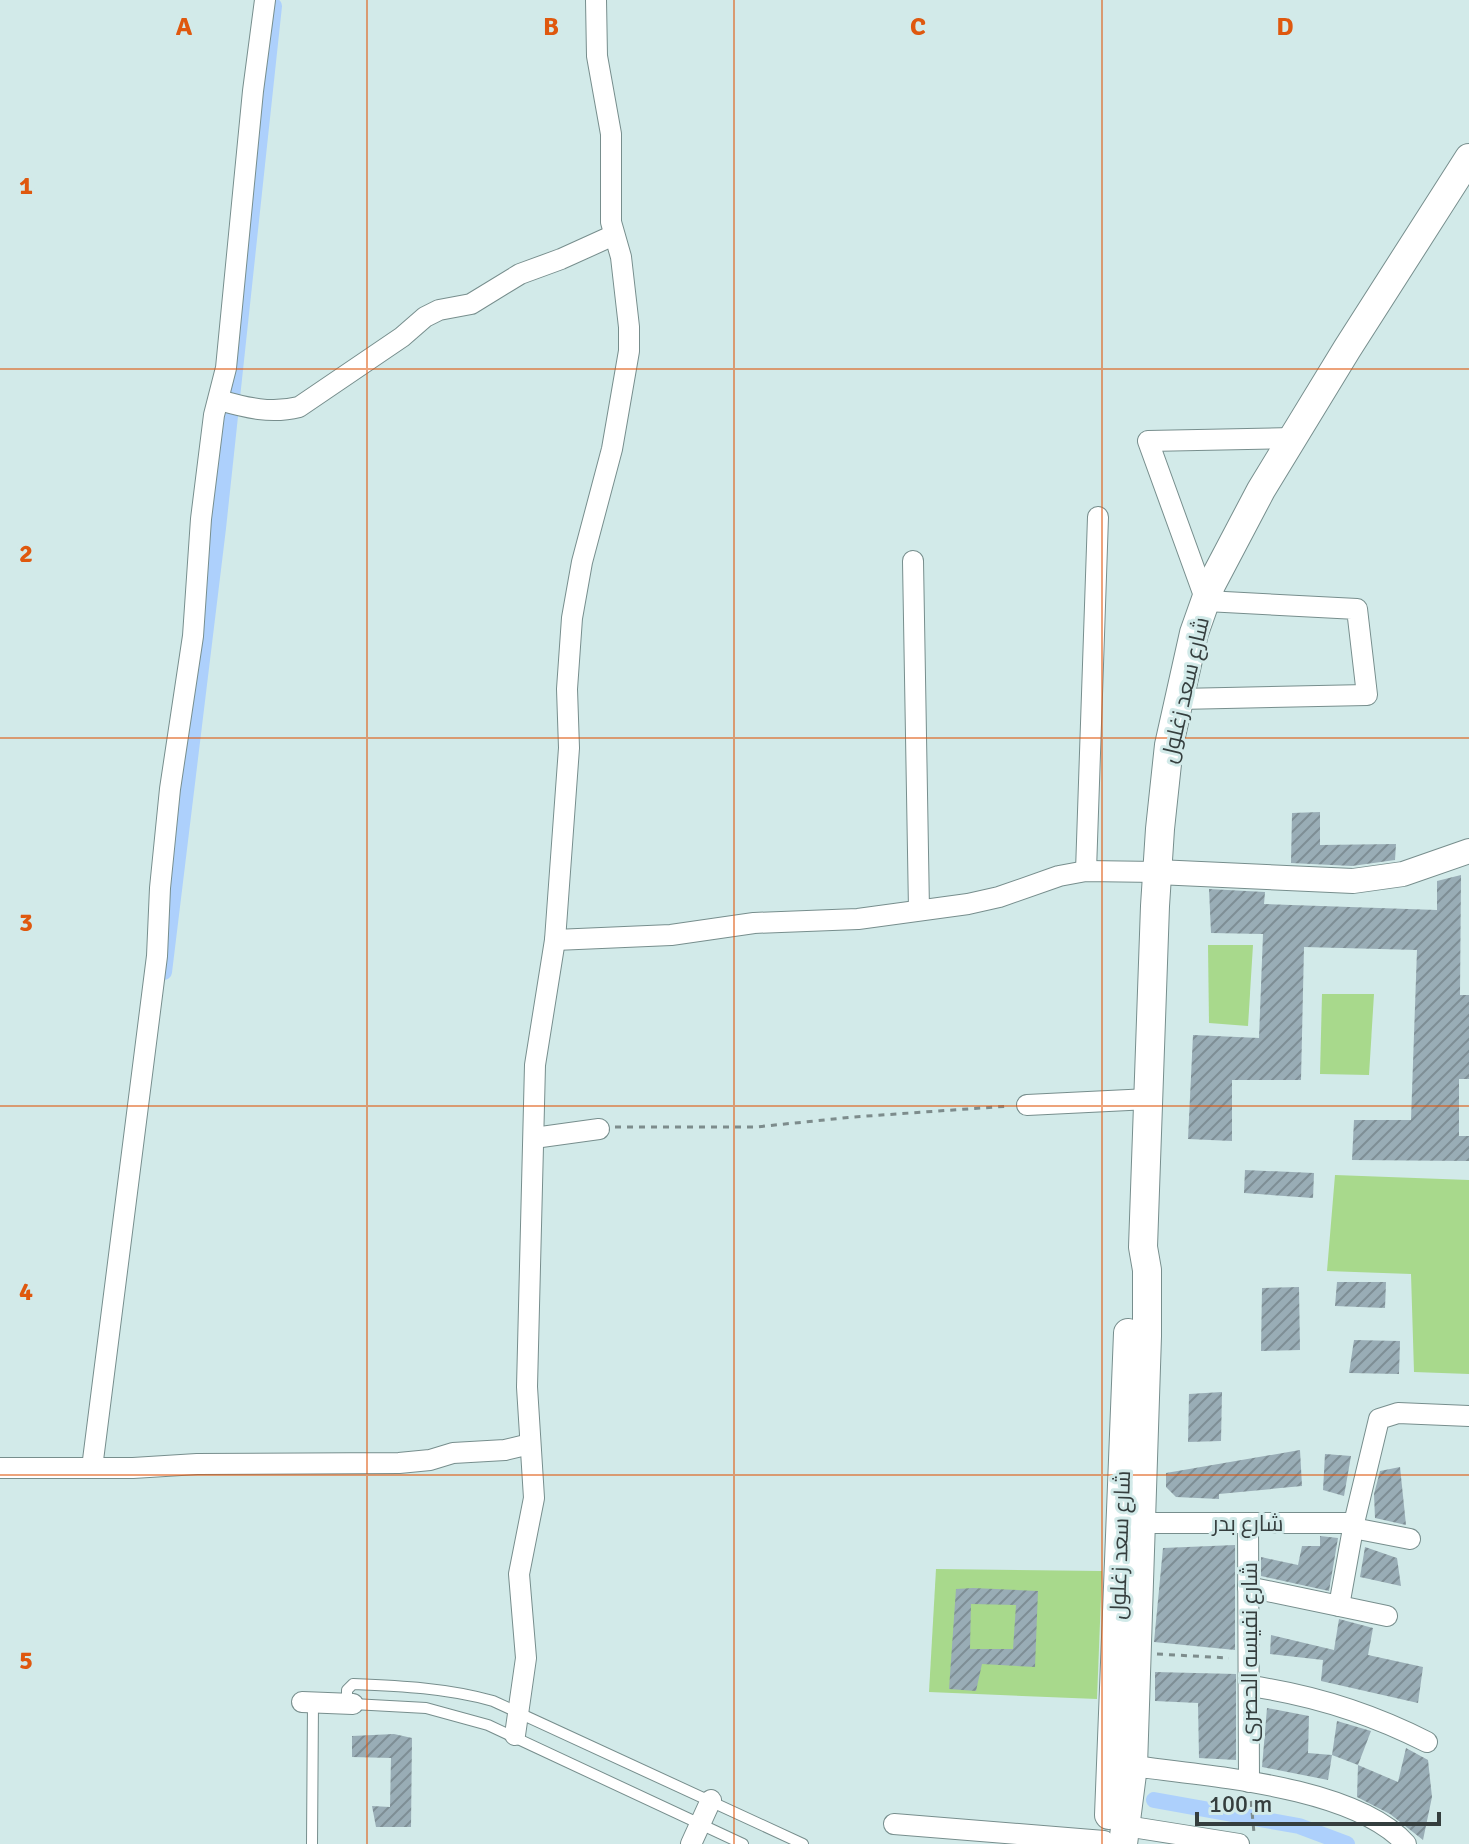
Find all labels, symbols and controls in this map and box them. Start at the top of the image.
text: A [176,11,193,43]
text: B [543,11,559,43]
text: C [910,11,926,43]
text: D [1276,11,1294,43]
text: 1 [19,170,33,202]
text: 2 [19,538,33,570]
street label: شارع سعد زغلول [1155,614,1216,766]
text: 3 [19,907,33,939]
text: 4 [19,1276,33,1308]
street label: شارع سعد زغلول [1104,1470,1137,1620]
street label: شارع بدر [1211,1510,1283,1538]
street label: شارع نفيسه الحصرى [1236,1562,1264,1742]
text: 5 [19,1645,33,1677]
scale bar [1197,1776,1439,1826]
text: 100 m [1209,1789,1272,1819]

